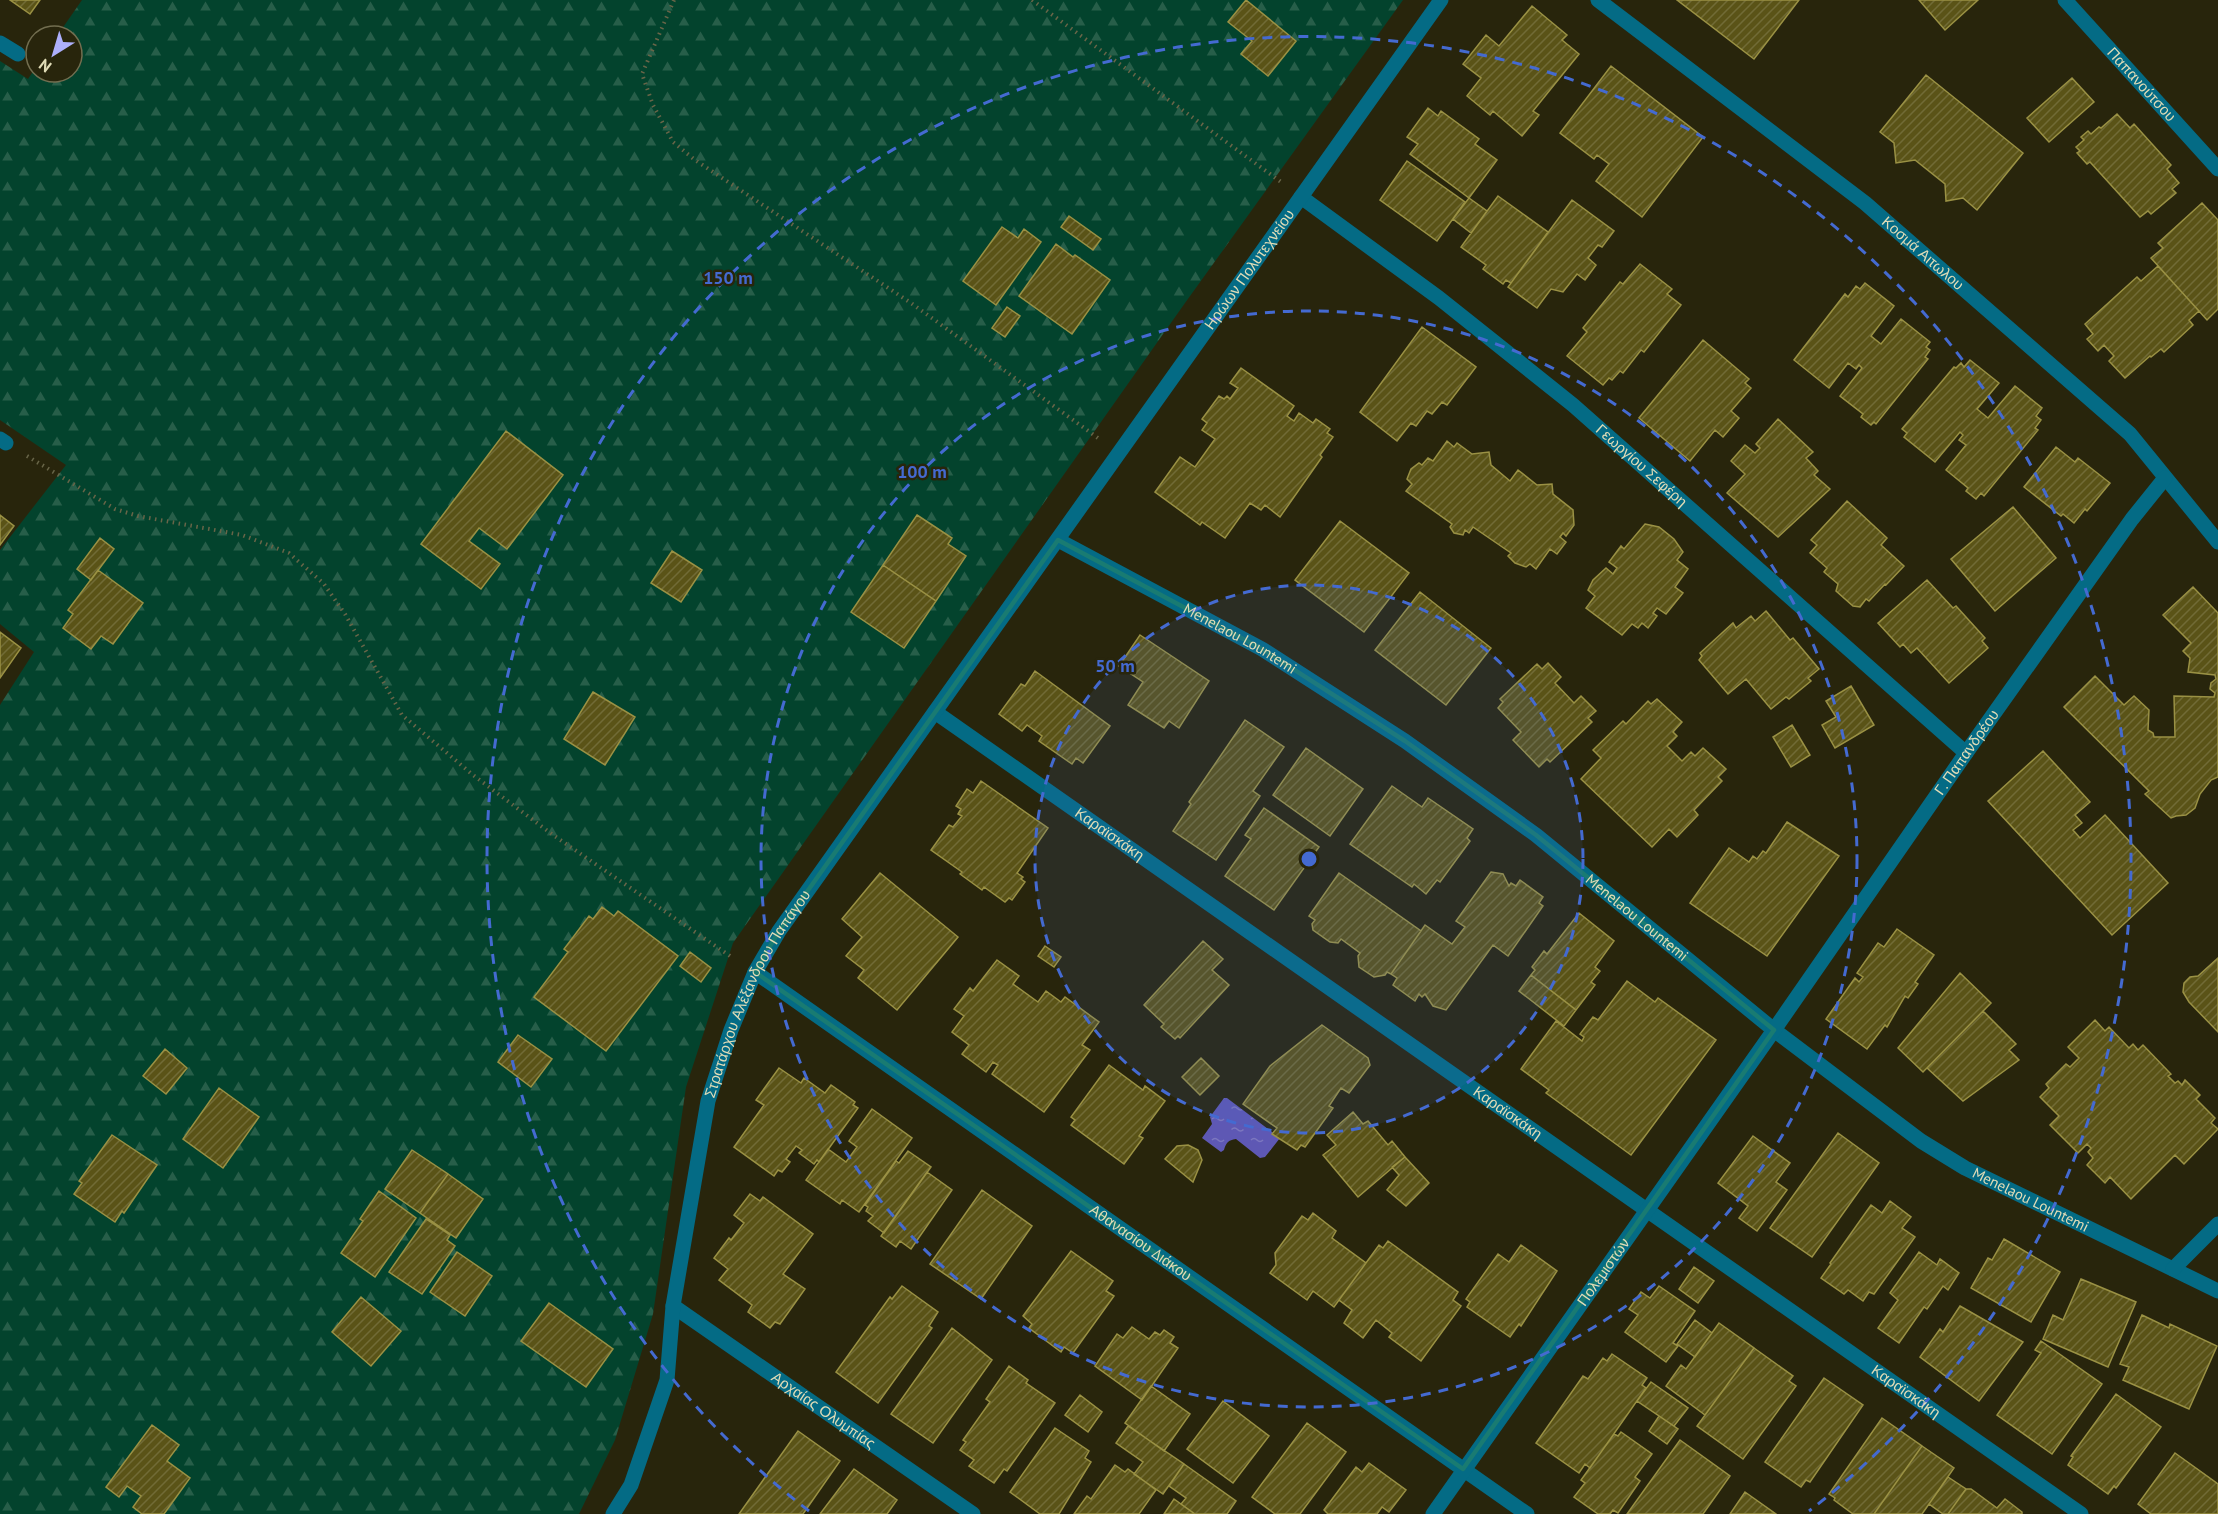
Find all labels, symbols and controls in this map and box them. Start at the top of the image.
north arrow [24,24,84,84]
street label: Παπανούτσου [2103,43,2180,125]
text: N [35,55,55,77]
street label: Ηρώων Πολυτεχνείου [1200,205,1298,333]
street label: Κοσμά Αιτωλου [1878,212,1968,294]
text: 150 m [703,266,753,289]
street label: Γεωργίου Σεφέρη [1592,420,1692,511]
text: 100 m [897,460,947,483]
street label: Menelaou Lountemi [1180,599,1301,678]
text: 50 m [1095,654,1135,677]
street label: Γ. Παπανδρέου [1930,706,2003,799]
street label: Καραϊσκάκη [1072,803,1148,864]
centre of rings [1299,849,1319,869]
street label: Menelaou Lountemi [1582,870,1692,965]
street label: Στρατάρχου Αλέξανδρου Παπάγου [700,886,814,1100]
street label: Καραϊσκάκη [1470,1082,1546,1143]
street label: Menelaou Lountemi [1969,1163,2092,1236]
street label: Αθανασίου Διάκου [1086,1200,1196,1285]
street label: Πολεμιστών [1573,1234,1634,1309]
street label: Καραϊσκάκη [1868,1360,1944,1422]
street label: Αρχαίας Ολυμπίας [768,1367,879,1453]

